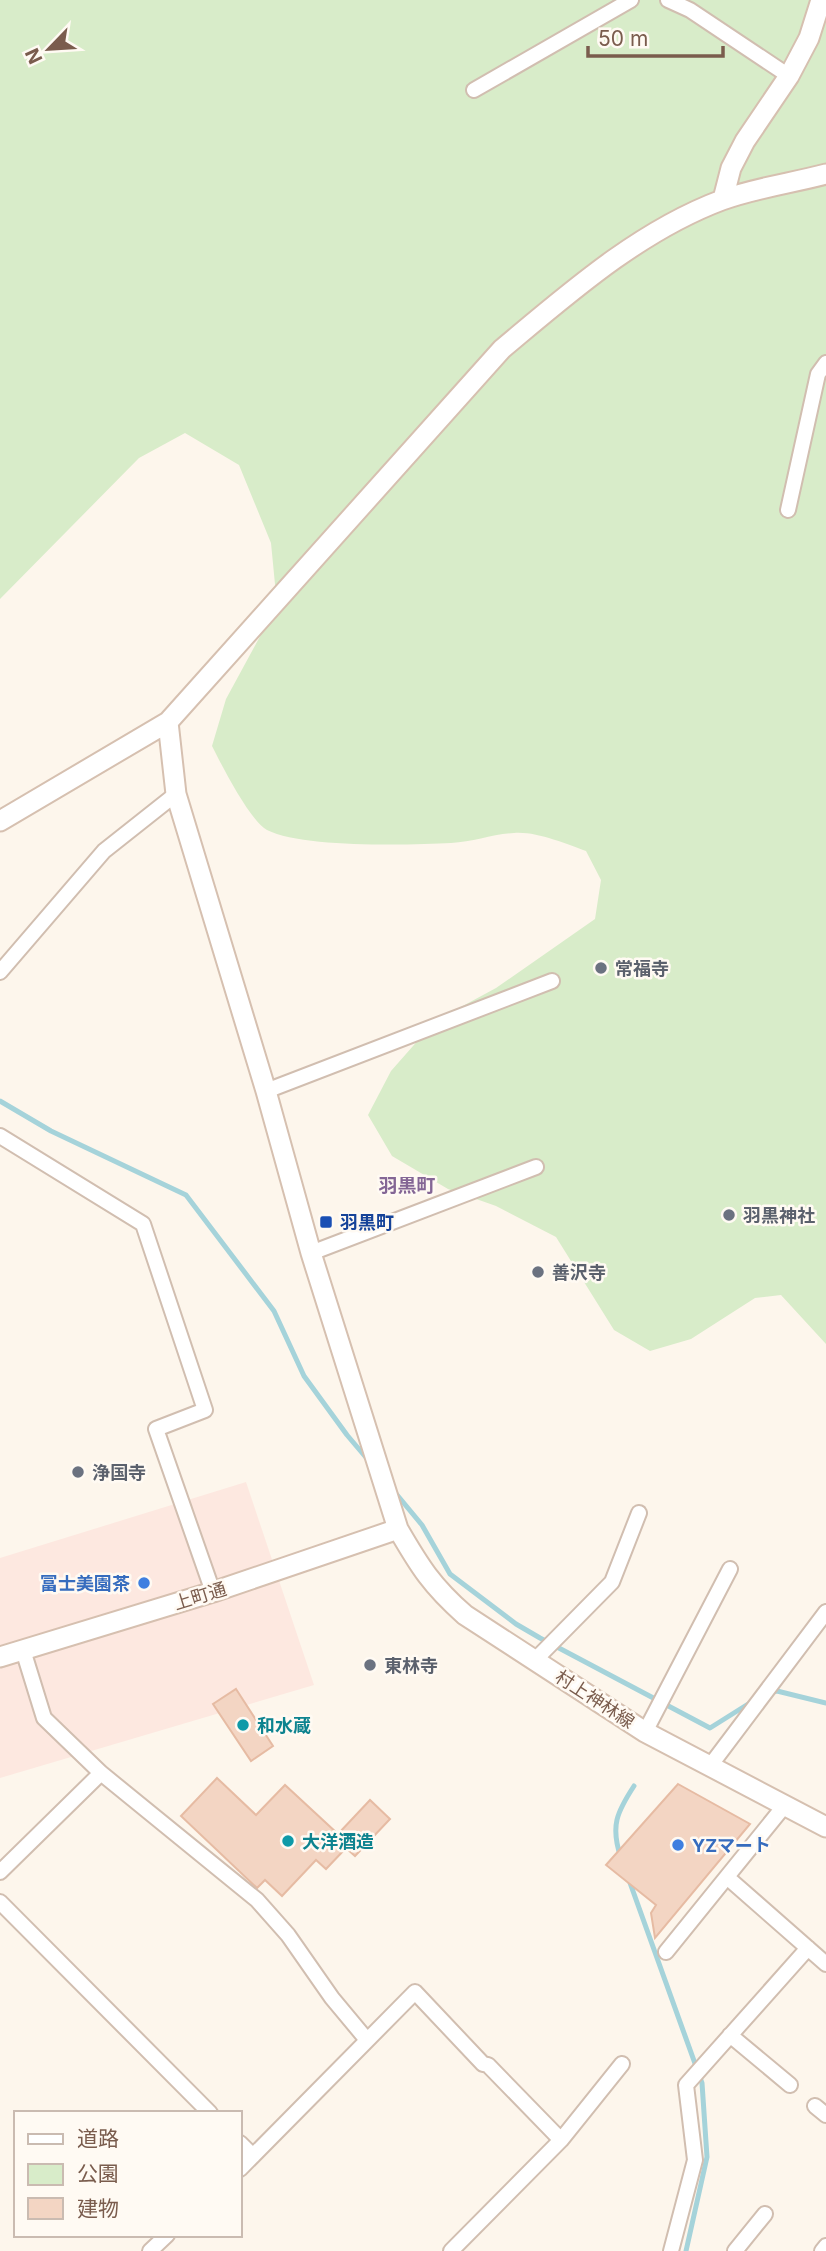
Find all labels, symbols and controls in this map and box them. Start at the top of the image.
north arrow [14,14,84,84]
scale bar [588,14,723,58]
text: 50 m [598,26,648,51]
text: N [21,45,48,67]
place label: 常福寺 [615,958,669,979]
marker: 常福寺 [593,960,609,976]
district label: 羽黒町 [378,1174,436,1197]
place label: 羽黒神社 [743,1205,815,1226]
marker: 羽黒神社 [721,1207,737,1223]
place label: 羽黒町 [340,1212,394,1233]
marker: 羽黒町 [318,1214,334,1230]
place label: 善沢寺 [552,1262,606,1283]
marker: 善沢寺 [530,1264,546,1280]
place label: 浄国寺 [92,1462,146,1483]
marker: 浄国寺 [70,1464,86,1480]
place label: 冨士美園茶 [40,1573,130,1594]
marker: 冨士美園茶 [136,1575,152,1591]
street label: 上町通 [171,1578,229,1614]
place label: 東林寺 [384,1655,438,1676]
marker: 東林寺 [362,1657,378,1673]
street label: 村上神林線 [552,1666,638,1732]
place label: 和水蔵 [257,1715,311,1736]
marker: 和水蔵 [235,1717,251,1733]
place label: 大洋酒造 [302,1831,374,1852]
marker: 大洋酒造 [280,1833,296,1849]
place label: YZマート [692,1835,771,1856]
marker: YZマート [670,1837,686,1853]
legend [14,2111,242,2237]
text: 道路 [77,2126,119,2151]
text: 公園 [77,2161,119,2186]
text: 建物 [77,2196,119,2221]

